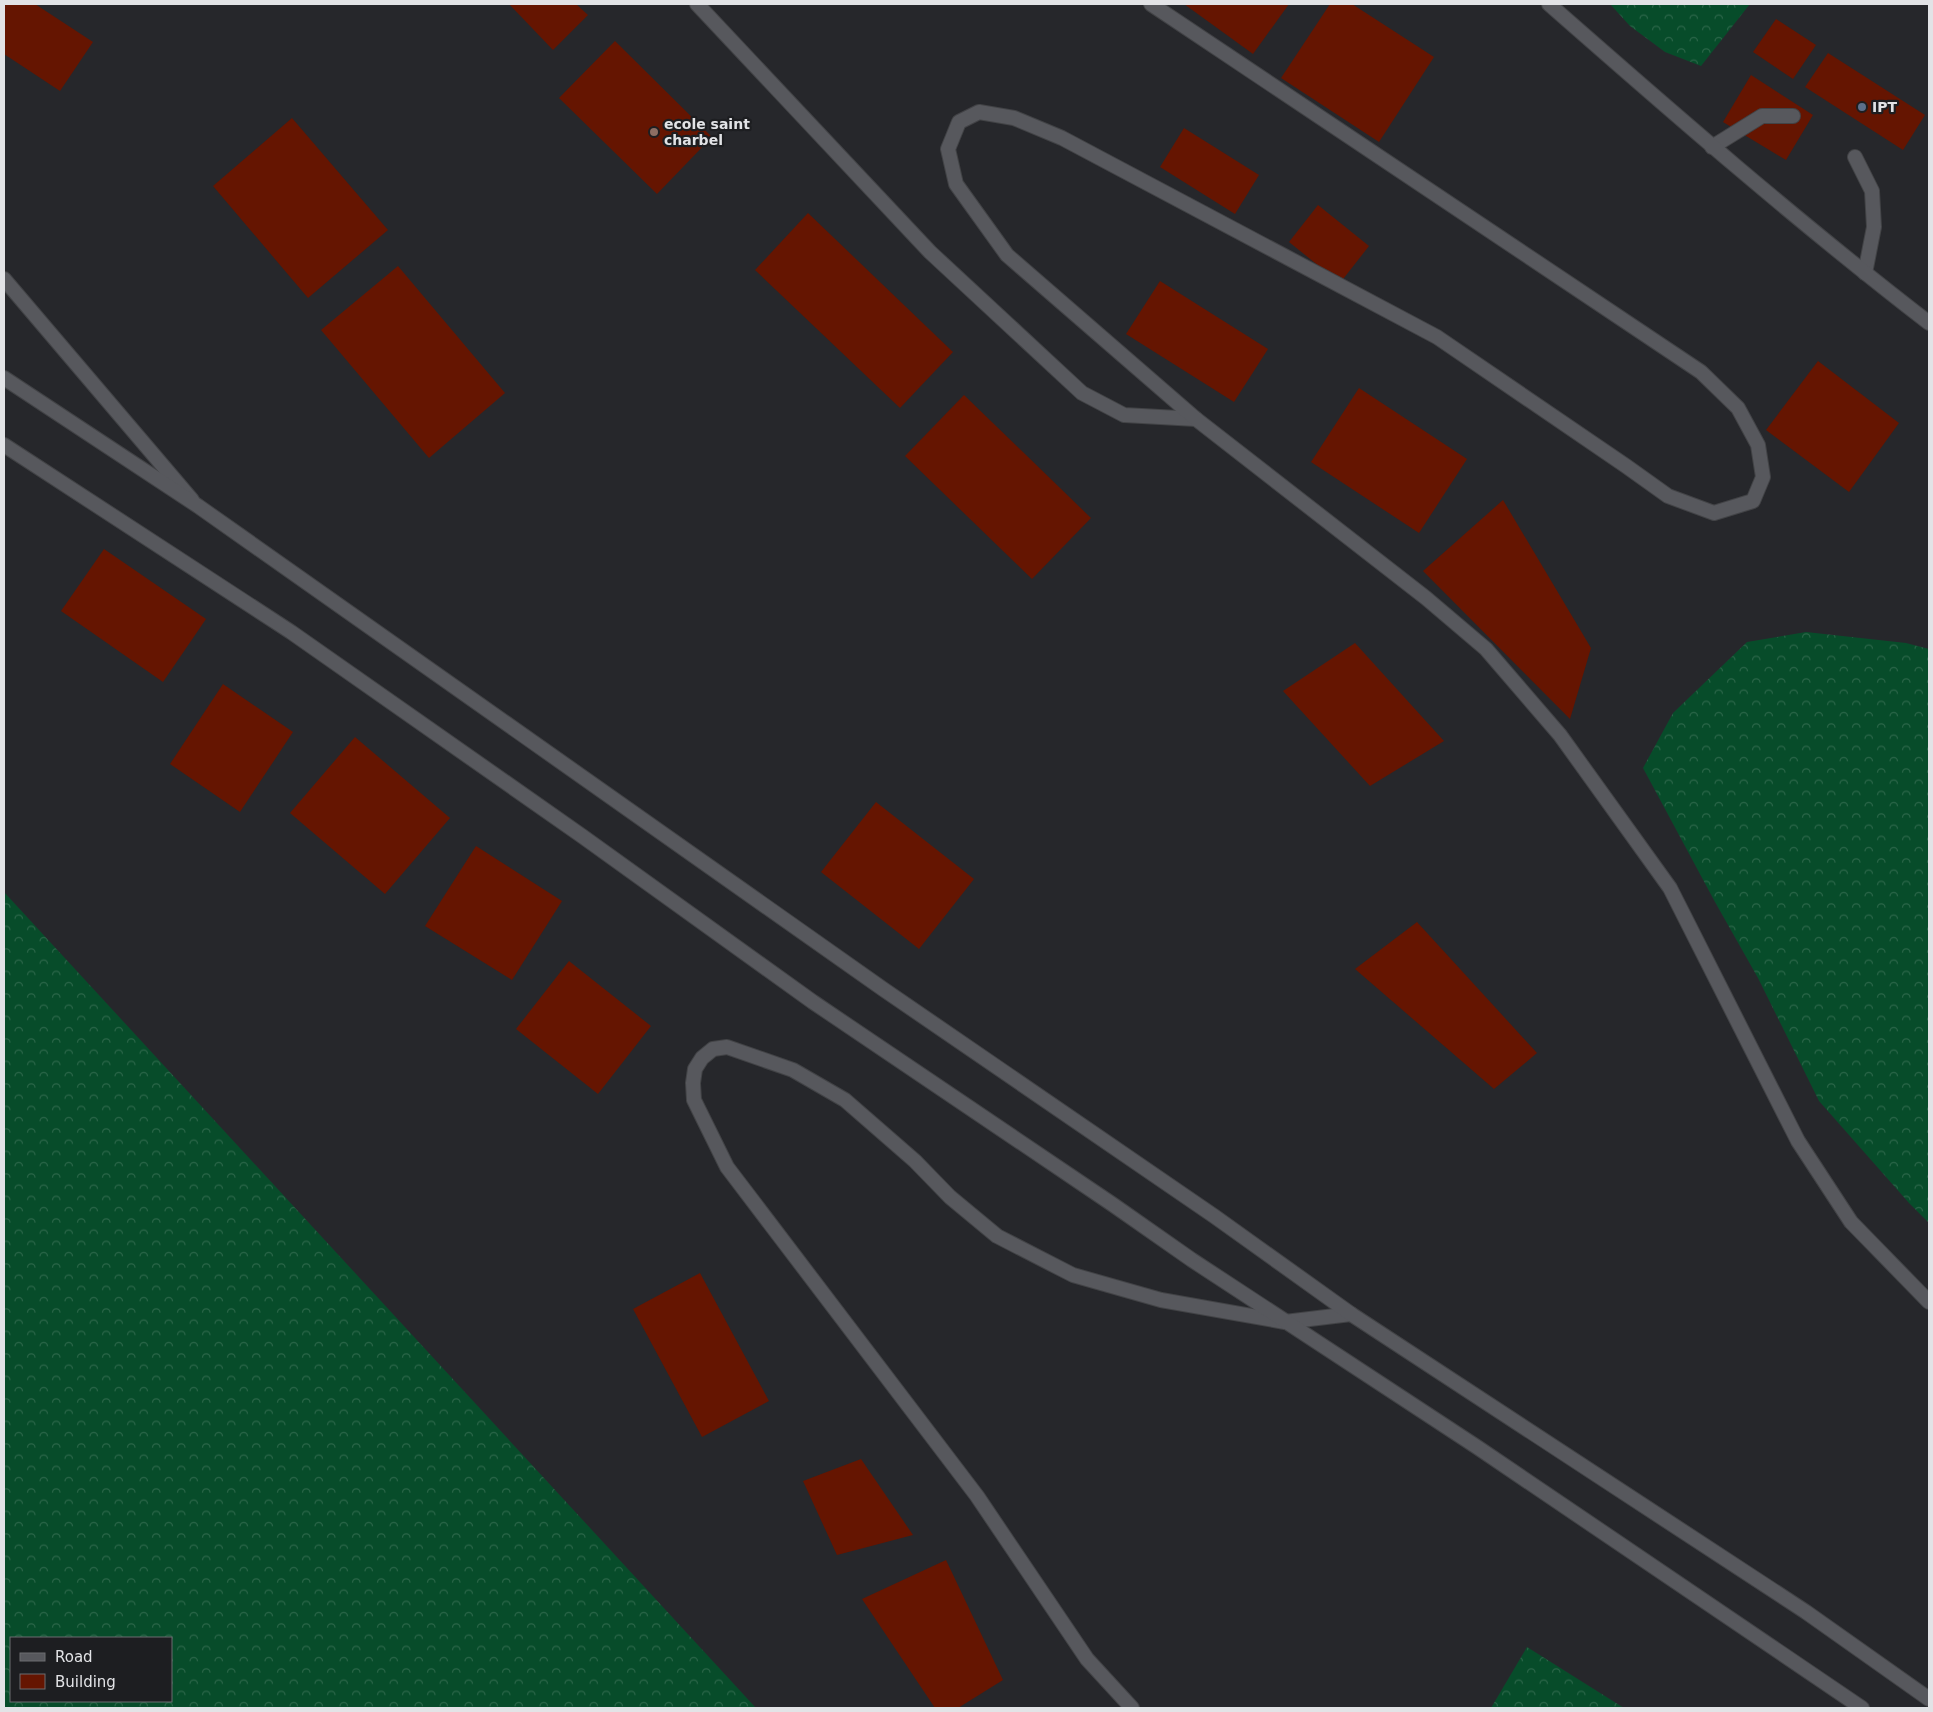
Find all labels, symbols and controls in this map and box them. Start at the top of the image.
place label: IPT [1872,99,1897,115]
marker: IPT [1856,101,1868,113]
place label: ecole saint charbel [664,116,750,148]
marker: ecole saint charbel [648,126,660,138]
legend [10,1637,172,1702]
text: Road [55,1648,93,1666]
text: Building [55,1673,116,1691]

